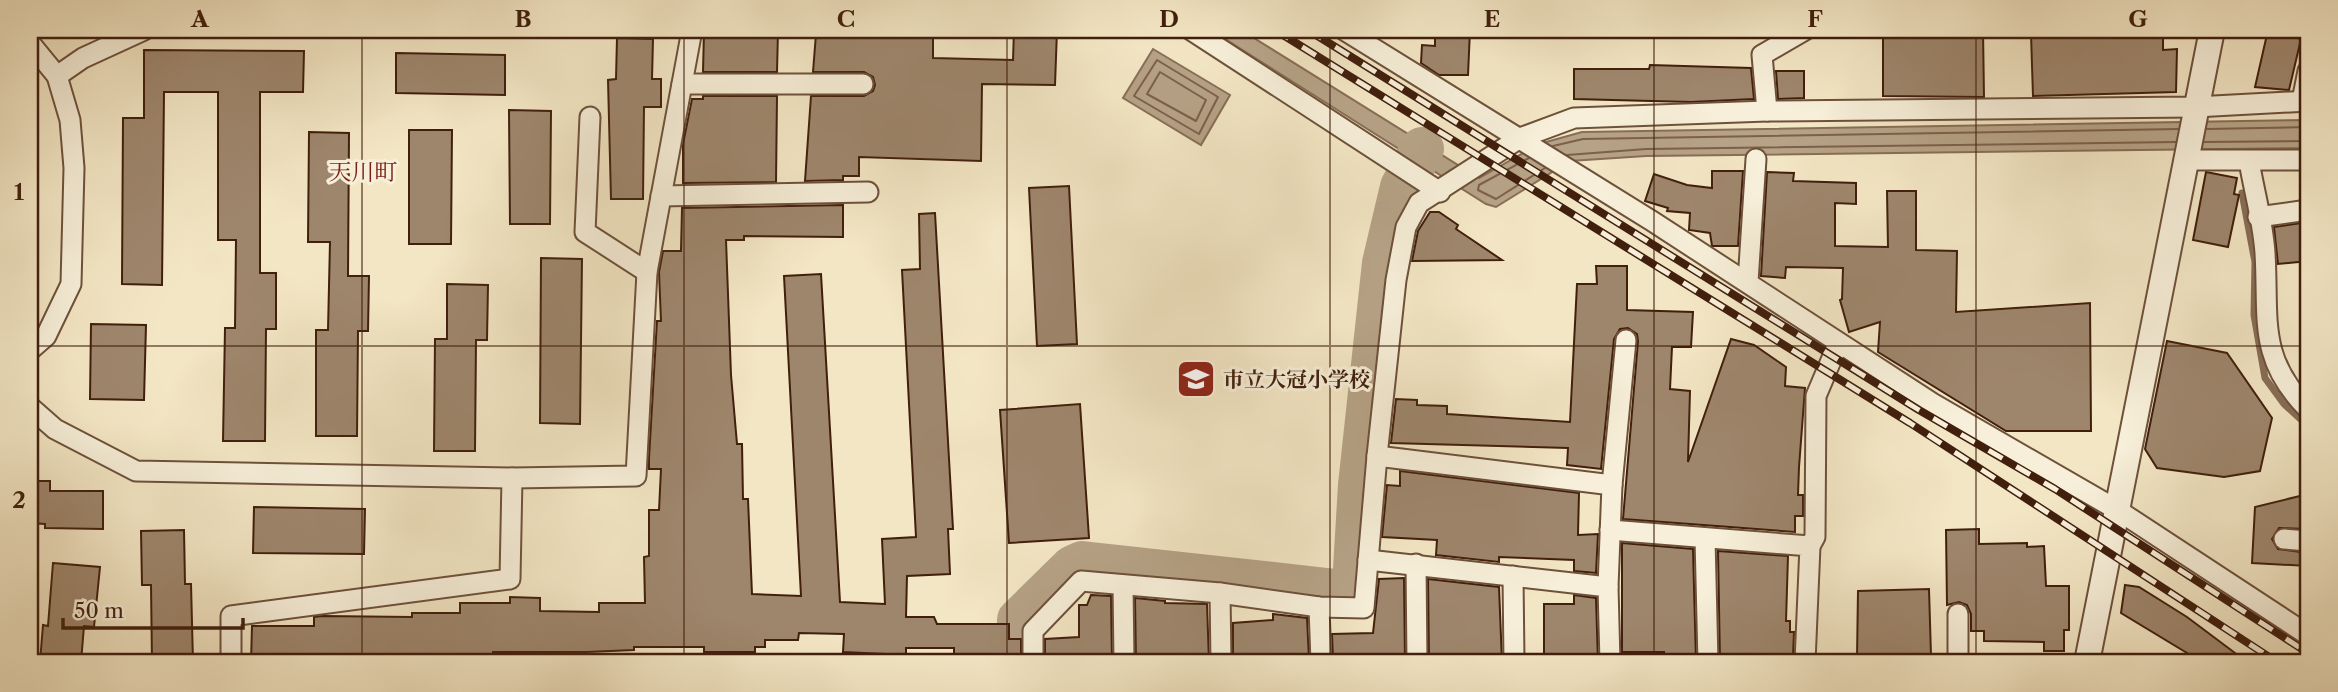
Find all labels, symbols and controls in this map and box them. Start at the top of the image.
text: A [190,5,210,33]
text: B [514,5,532,33]
text: C [837,5,855,33]
text: D [1159,5,1179,33]
text: E [1484,5,1500,33]
text: F [1807,5,1823,33]
text: G [2128,5,2148,33]
district label: 天川町 [329,158,398,186]
text: 1 [14,178,25,206]
school or university icon: 市立大冠小学校 [1175,358,1217,400]
place label: 市立大冠小学校 [1223,367,1370,392]
text: 2 [12,486,26,514]
scale bar [63,587,243,631]
text: 50 m [74,598,124,623]

